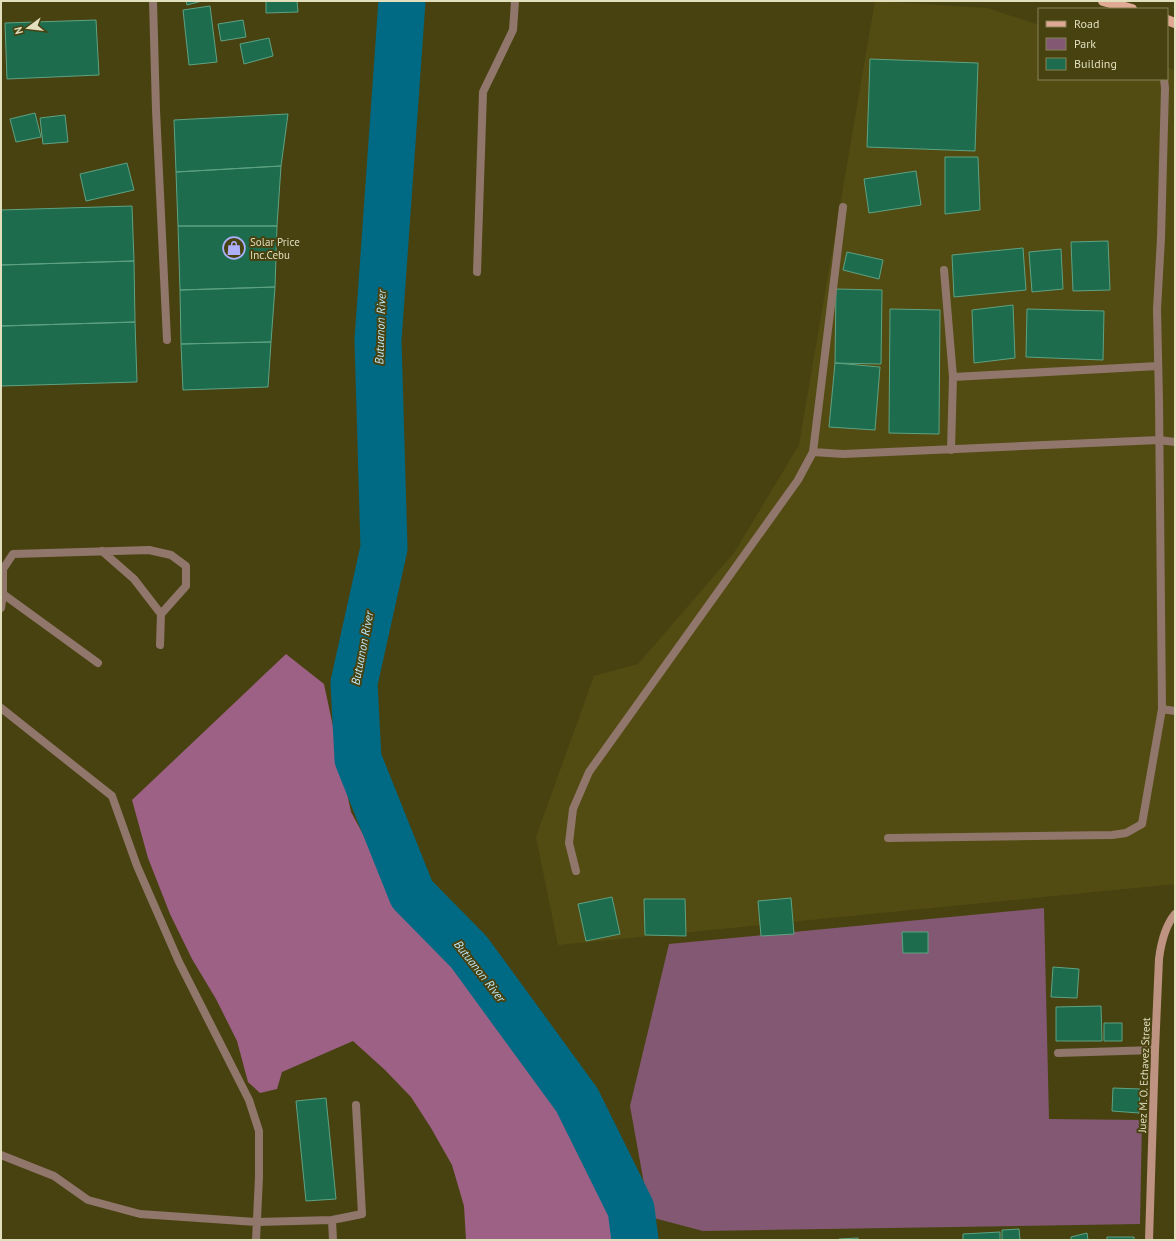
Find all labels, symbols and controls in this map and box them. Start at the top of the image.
north arrow [8,8,48,48]
legend [1038,8,1168,80]
text: Road [1074,16,1099,31]
text: N [11,25,26,36]
text: Park [1074,36,1096,51]
text: Building [1074,56,1117,71]
shop icon: Solar Price Inc.Cebu [221,235,247,261]
place label: Solar Price Inc.Cebu [250,235,300,262]
water label: Butuanon River [371,288,389,365]
water label: Butuanon River [348,609,377,686]
water label: Butuanon River [451,937,510,1006]
street label: Juez M. O. Echavez Street [1135,1017,1153,1134]

